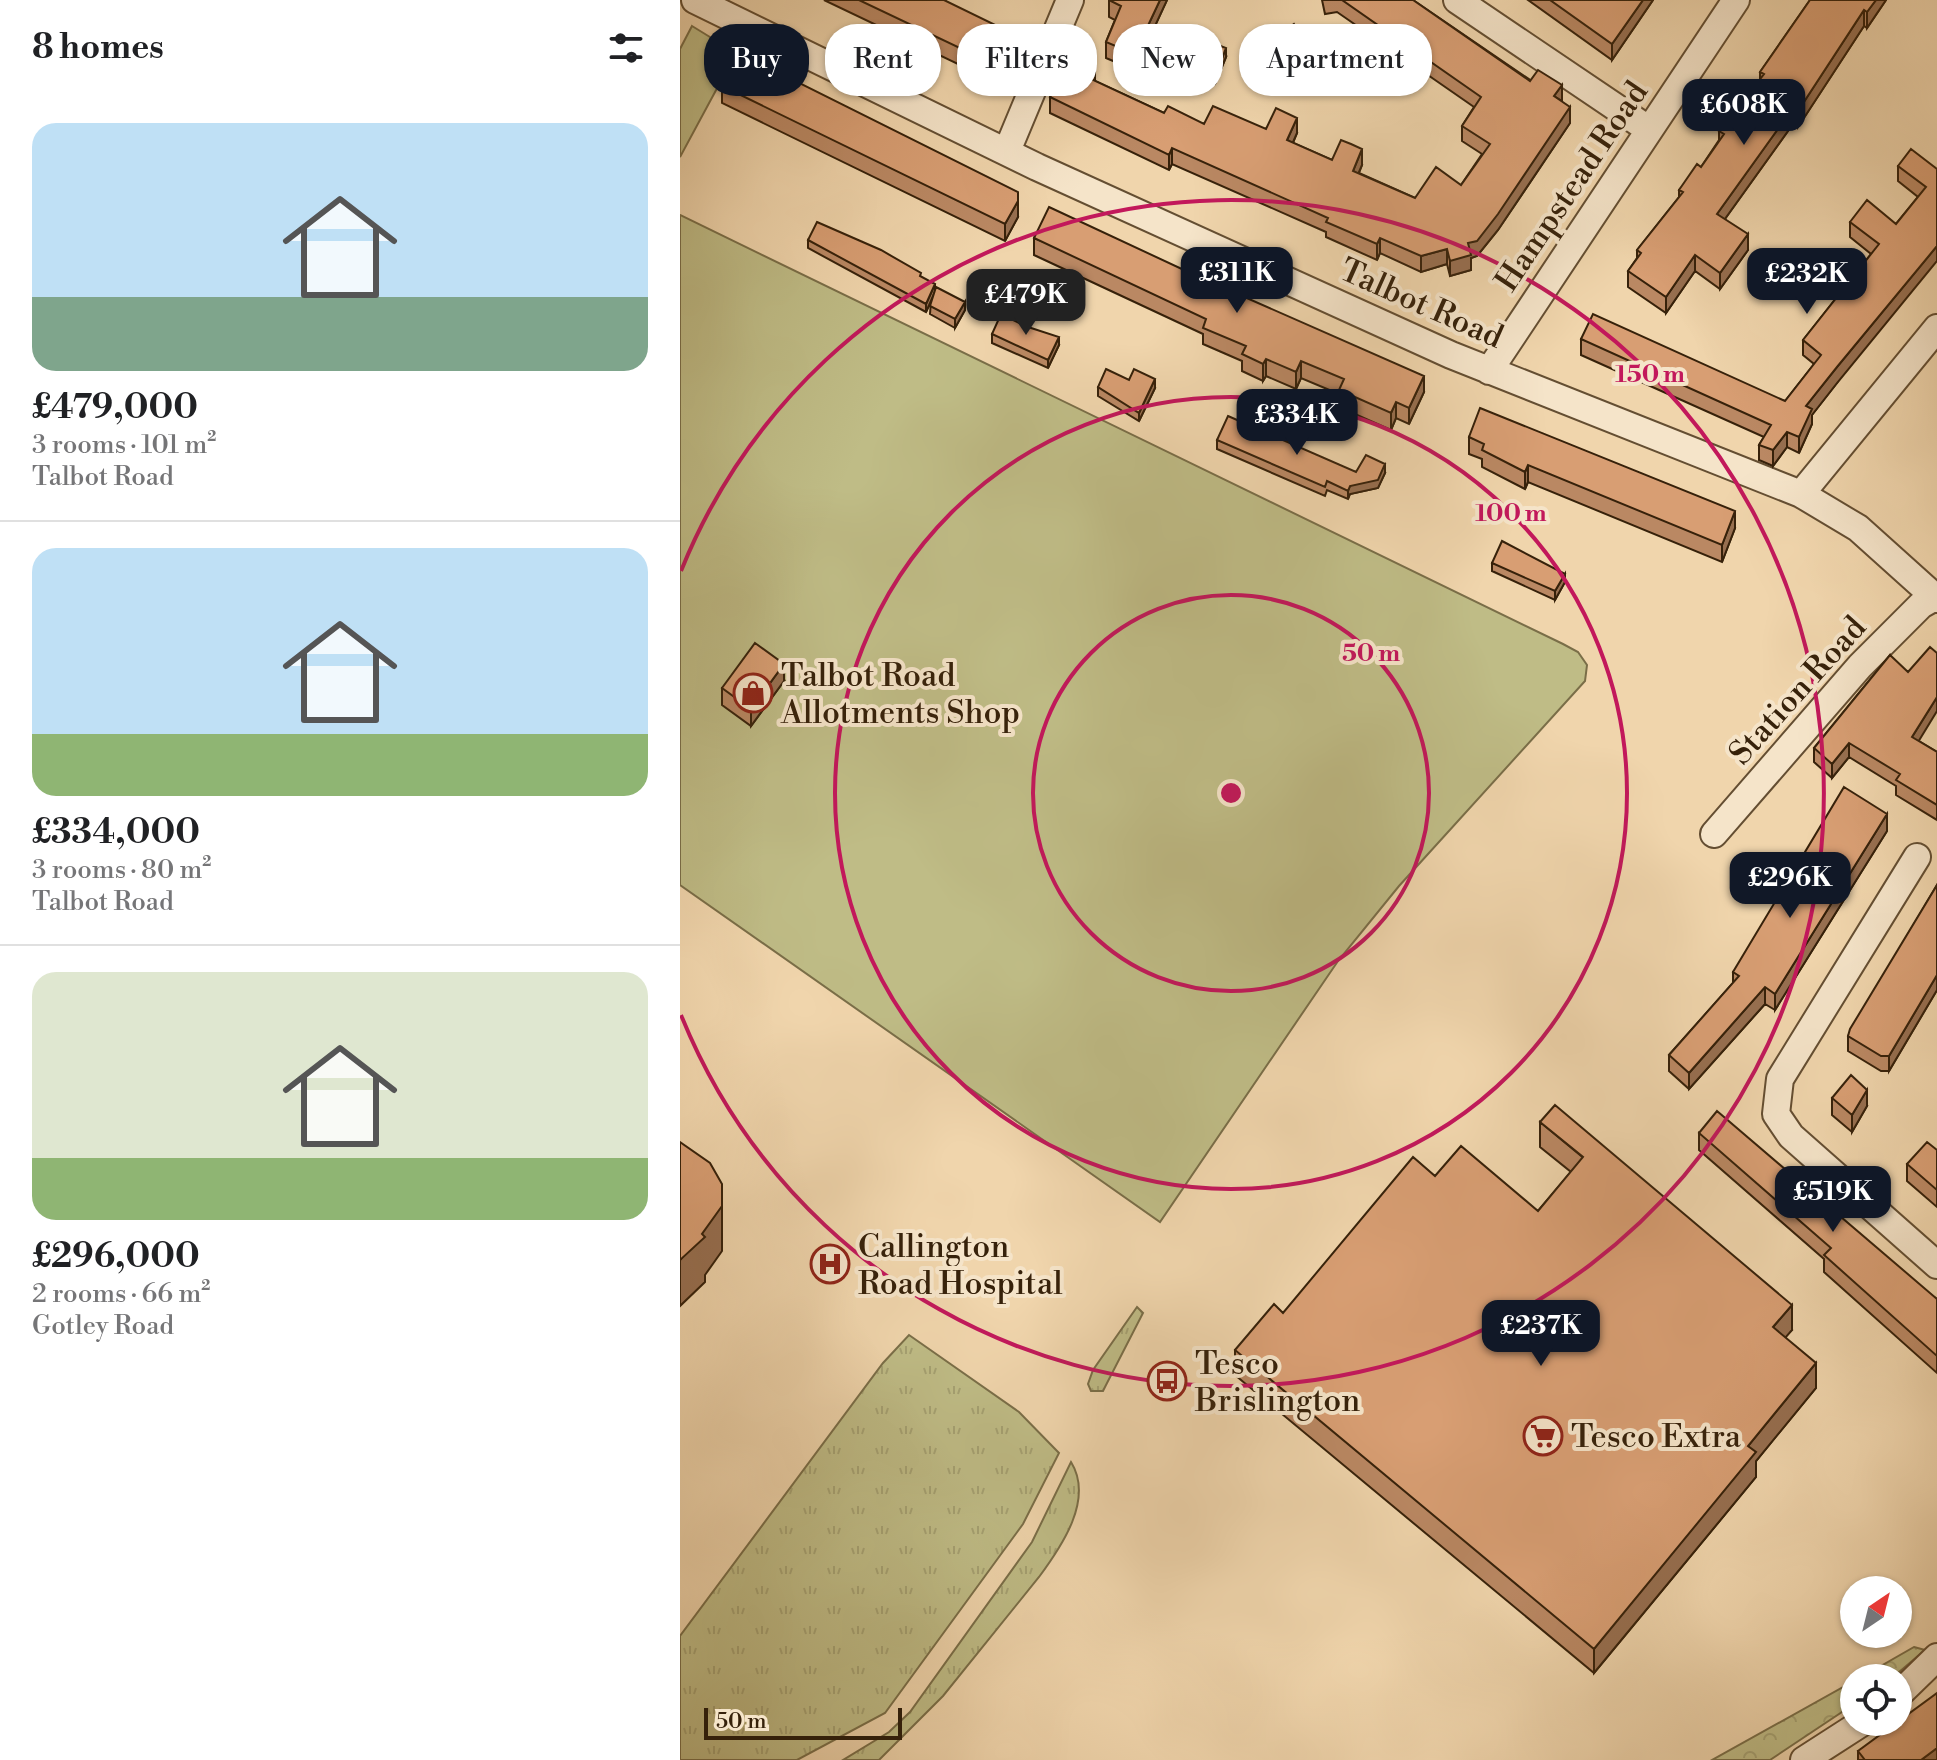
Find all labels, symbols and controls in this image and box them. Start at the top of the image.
chip: Buy [704,24,809,96]
chip: Rent [825,24,941,96]
chip: Filters [957,24,1097,96]
chip: New [1113,24,1223,96]
chip: Apartment [1239,24,1432,96]
icon: filters [604,26,648,70]
text: 8 homes [32,27,164,69]
street label: Hampstead Road [1487,74,1657,299]
pin: £608K [1688,79,1800,147]
text: £608K [1700,89,1788,121]
icon: home [268,175,412,319]
pin: £311K [1181,247,1293,315]
pin: £232K [1751,248,1863,316]
street label: Talbot Road [1334,250,1509,358]
text: £311K [1199,257,1275,289]
text: £232K [1765,258,1849,290]
pin: £479K [970,269,1082,337]
text: £479K [984,279,1068,311]
text: 150 m [1615,360,1685,390]
text: £479,000 [32,387,198,429]
pin: £334K [1241,389,1353,457]
text: £334K [1255,399,1339,431]
text: 3 rooms · 101 m² [32,429,216,461]
text: Talbot Road [32,461,174,493]
text: 100 m [1475,499,1547,529]
icon: home [268,600,412,744]
street label: Station Road [1721,608,1875,773]
text: 50 m [1342,639,1400,669]
place label: Talbot Road Allotments Shop [780,656,1020,733]
shop icon: Talbot Road Allotments Shop [732,672,774,714]
centre of rings [1217,779,1245,807]
text: £334,000 [32,812,200,854]
pin: £296K [1734,852,1846,920]
text: 3 rooms · 80 m² [32,854,211,886]
text: £296K [1748,862,1832,894]
text: Talbot Road [32,886,174,918]
icon: home [268,1024,412,1168]
pin: £519K [1777,1166,1889,1234]
text: £519K [1793,1176,1873,1208]
place label: Callington Road Hospital [858,1227,1063,1304]
text: £296,000 [32,1236,200,1278]
hospital icon: Callington Road Hospital [809,1243,851,1285]
text: 2 rooms · 66 m² [32,1278,210,1310]
pin: £237K [1485,1300,1597,1368]
text: Gotley Road [32,1310,174,1342]
text: £237K [1500,1310,1582,1342]
place label: Tesco Brislington [1194,1344,1360,1421]
bus stop icon: Tesco Brislington [1146,1360,1188,1402]
supermarket icon: Tesco Extra [1522,1415,1564,1457]
place label: Tesco Extra [1571,1417,1742,1457]
north arrow [1840,1576,1912,1648]
map controls [1840,1576,1912,1736]
button: locate [1840,1664,1912,1736]
scale bar [704,1704,902,1740]
text: 50 m [716,1708,767,1735]

